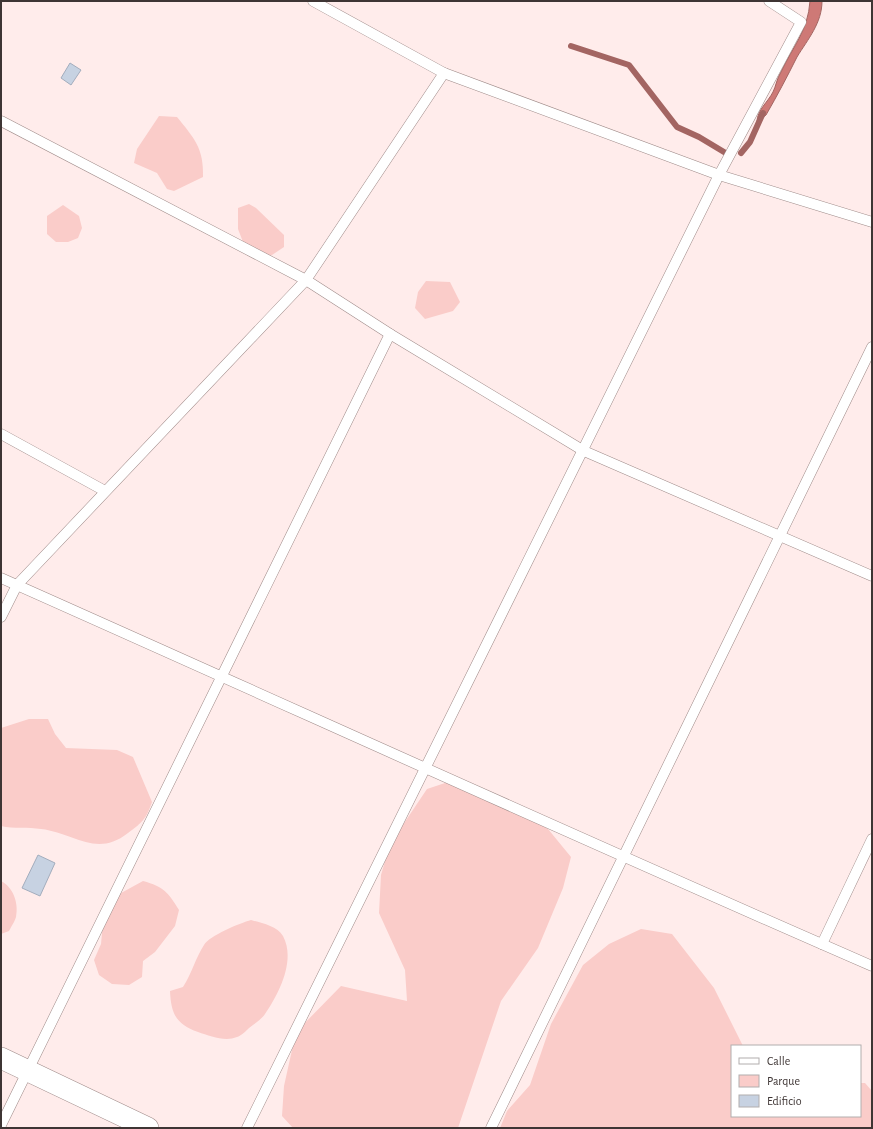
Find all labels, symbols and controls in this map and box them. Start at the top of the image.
legend [731,1045,861,1117]
text: Calle [767,1055,790,1067]
text: Parque [767,1075,800,1087]
text: Edificio [767,1095,802,1107]

